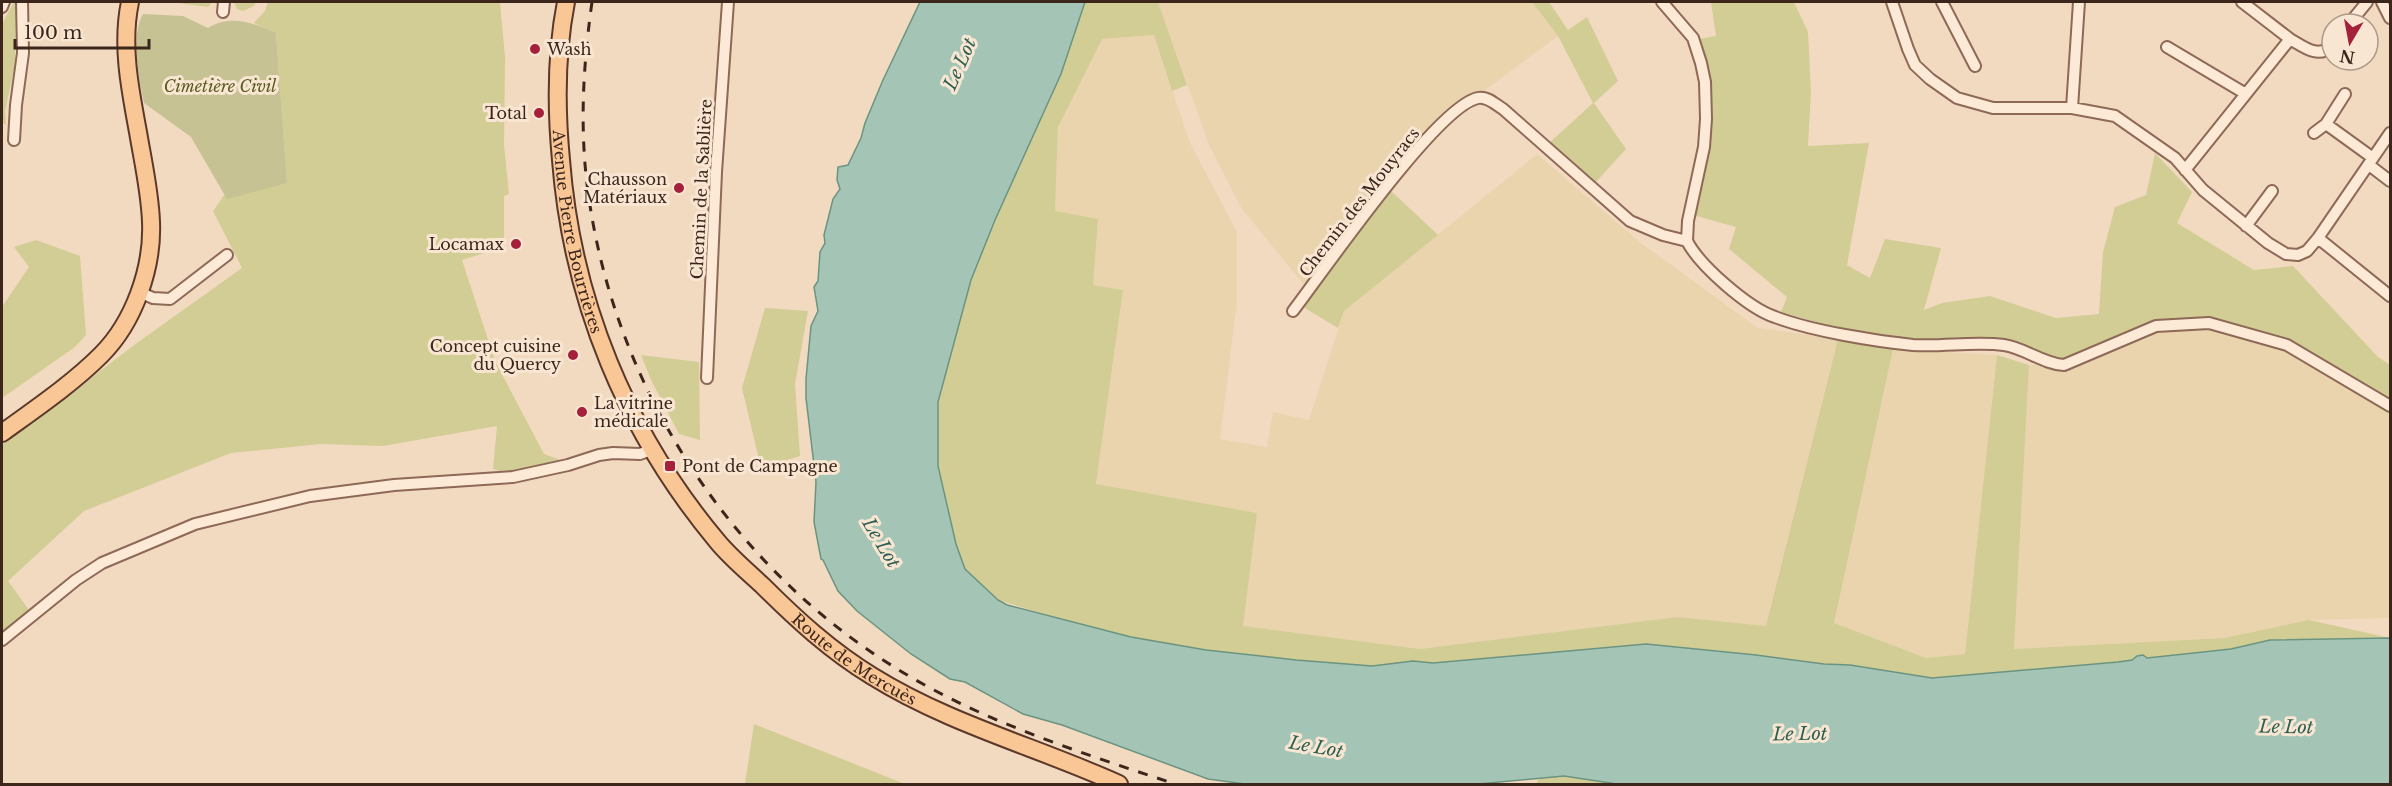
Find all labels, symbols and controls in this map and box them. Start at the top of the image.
scale bar [15,12,148,50]
north arrow [2320,12,2380,72]
text: 100 m [24,22,82,44]
water label: Le Lot [938,34,981,94]
place label: Wash [546,39,592,59]
marker: Wash [528,42,542,56]
text: N [2338,46,2357,68]
park label: Cimetière Civil [164,76,277,96]
street label: Chemin de la Sablière [686,98,716,280]
place label: Total [485,103,527,123]
marker: Total [532,106,546,120]
street label: Chemin des Mouyracs [1295,123,1423,281]
street label: Avenue Pierre Bourrières [549,128,607,336]
place label: Chausson Matériaux [583,169,667,207]
marker: Chausson Matériaux [672,181,686,195]
place label: Locamax [429,234,504,254]
marker: Locamax [509,237,523,251]
place label: Concept cuisine du Quercy [430,336,562,374]
marker: Concept cuisine du Quercy [566,348,580,362]
place label: La vitrine médicale [594,393,673,431]
marker: La vitrine médicale [575,405,589,419]
place label: Pont de Campagne [682,456,838,476]
marker: Pont de Campagne [663,459,677,473]
water label: Le Lot [857,513,905,572]
street label: Route de Mercuès [788,609,920,709]
water label: Le Lot [2258,716,2314,738]
water label: Le Lot [1772,723,1828,745]
water label: Le Lot [1286,731,1345,763]

